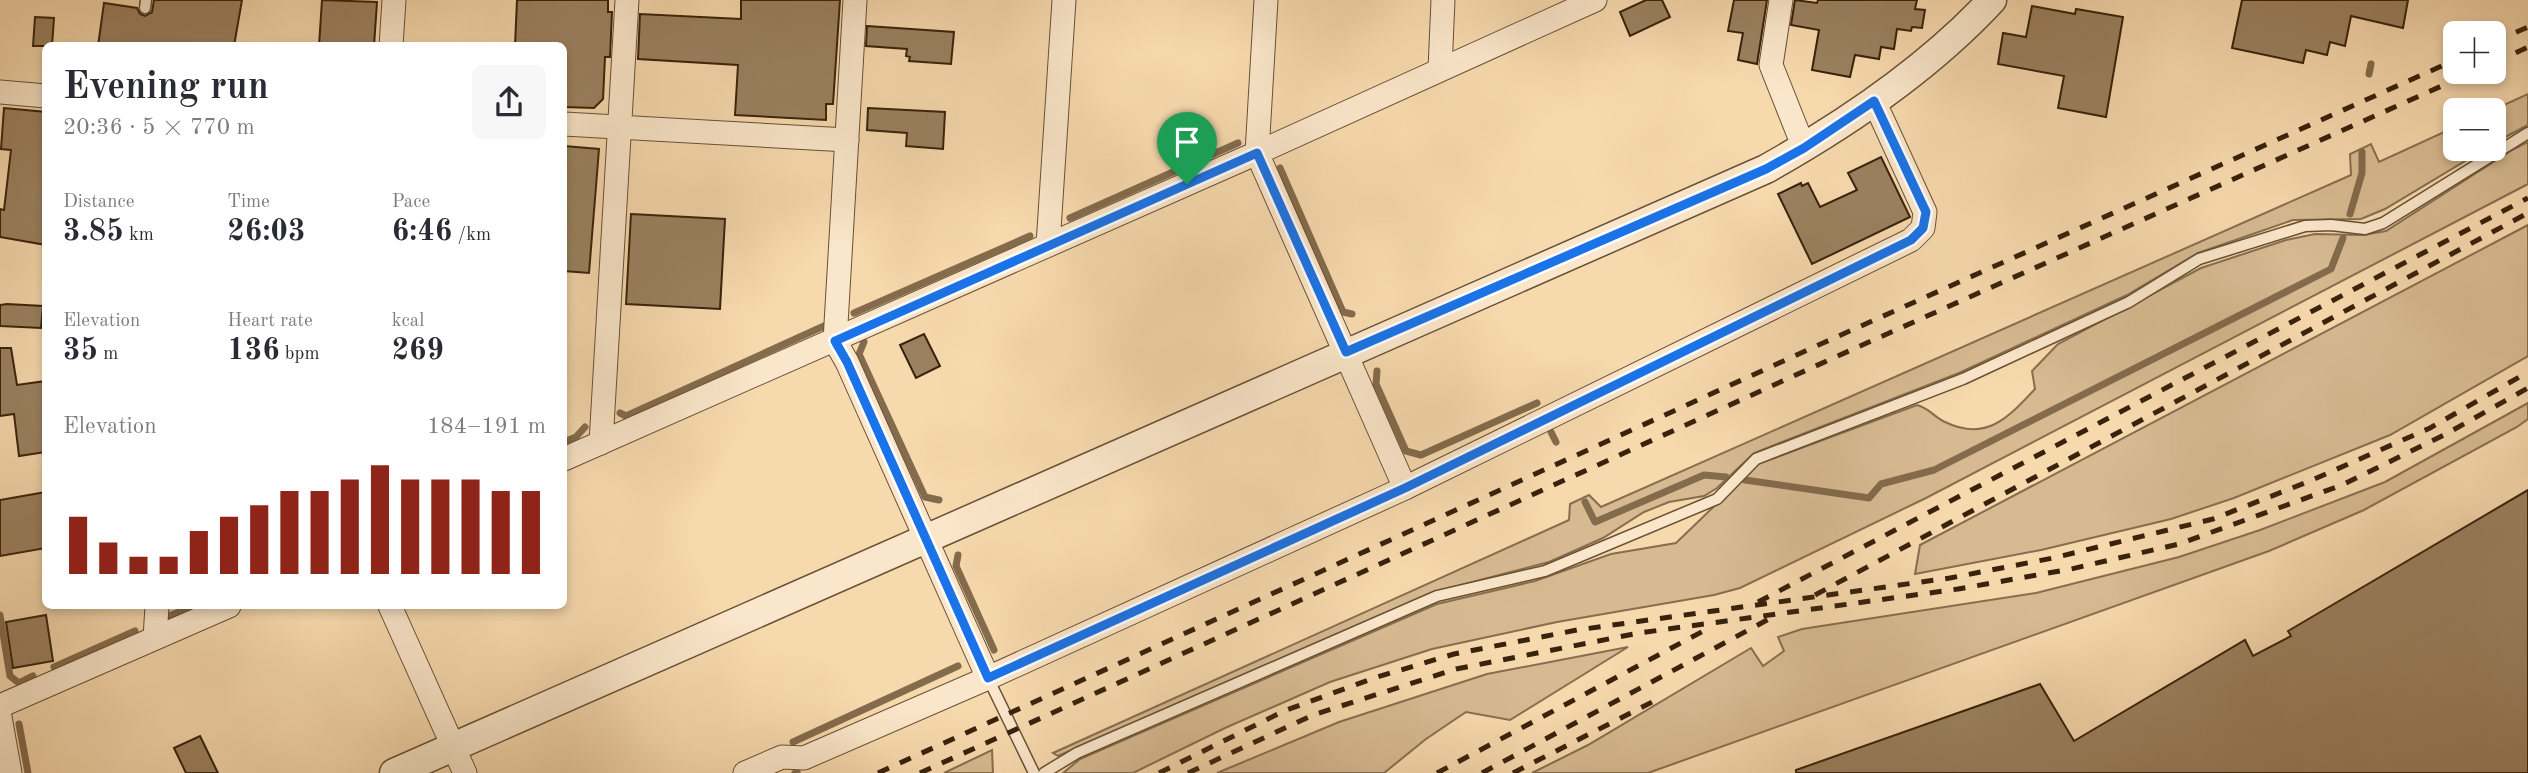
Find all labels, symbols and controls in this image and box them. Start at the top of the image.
map controls [2443,21,2506,161]
button: + [2443,21,2506,84]
button: share [472,65,546,139]
text: Evening run [63,69,269,107]
button: − [2443,98,2506,161]
pin [1157,112,1217,184]
text: 20:36 · 5 × 770 m [63,116,255,139]
icon: arrive [1168,123,1206,161]
text: Distance [63,193,135,212]
text: Time [227,193,270,212]
text: Pace [392,193,430,212]
text: 3.85 [63,217,124,247]
text: 26:03 [227,217,305,247]
text: 6:46 [392,217,452,247]
text: km [124,226,154,245]
text: /km [452,226,491,245]
text: Elevation [63,312,140,331]
text: Heart rate [227,312,313,331]
text: kcal [392,312,424,331]
text: 35 [63,336,98,366]
text: 136 [227,336,280,366]
text: 269 [392,336,444,366]
text: m [98,345,118,364]
text: bpm [280,345,320,364]
text: Elevation [63,415,157,438]
text: 184–191 m [427,415,546,438]

